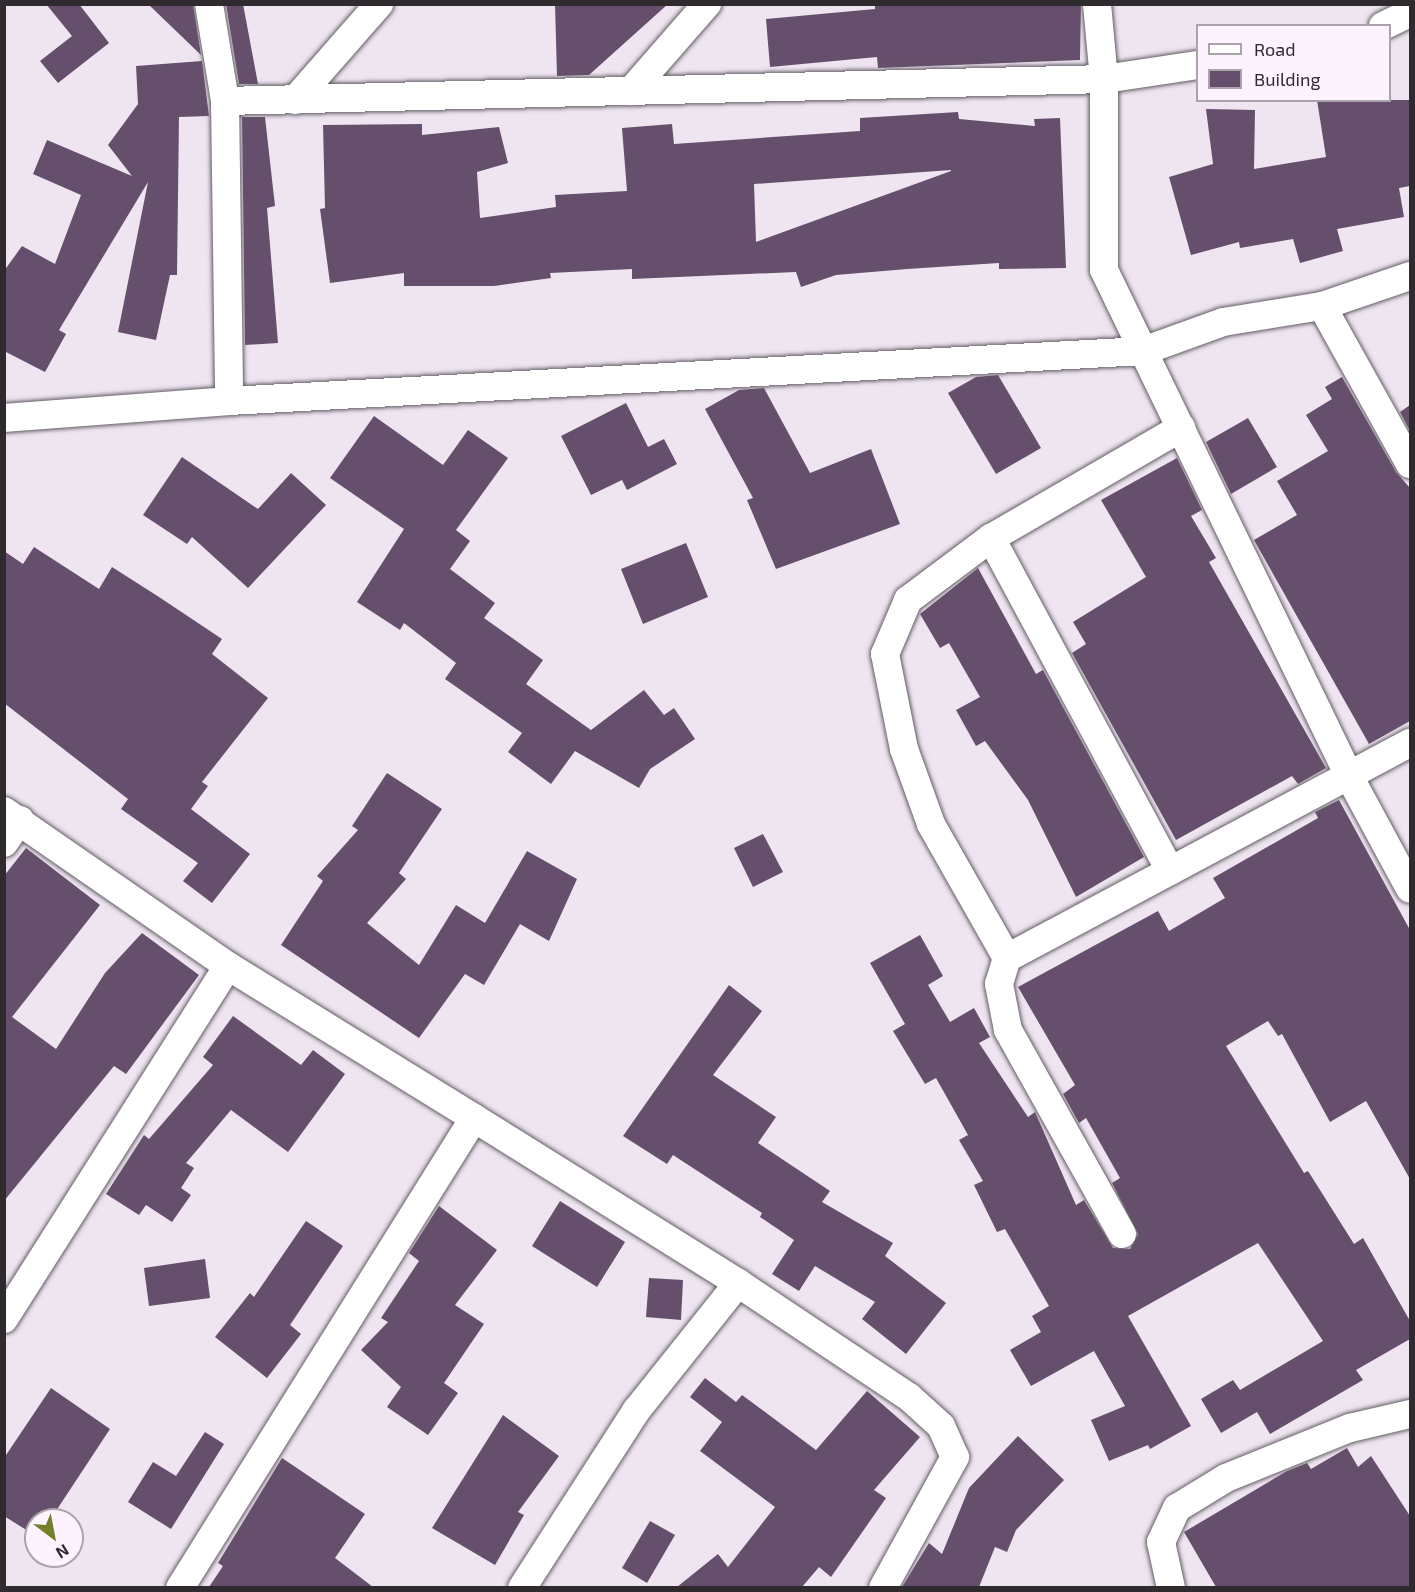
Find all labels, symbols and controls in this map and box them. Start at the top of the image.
legend [1196,24,1391,102]
text: Road [1254,38,1295,60]
text: Building [1254,68,1321,90]
north arrow [24,1508,84,1568]
text: N [53,1541,73,1563]

